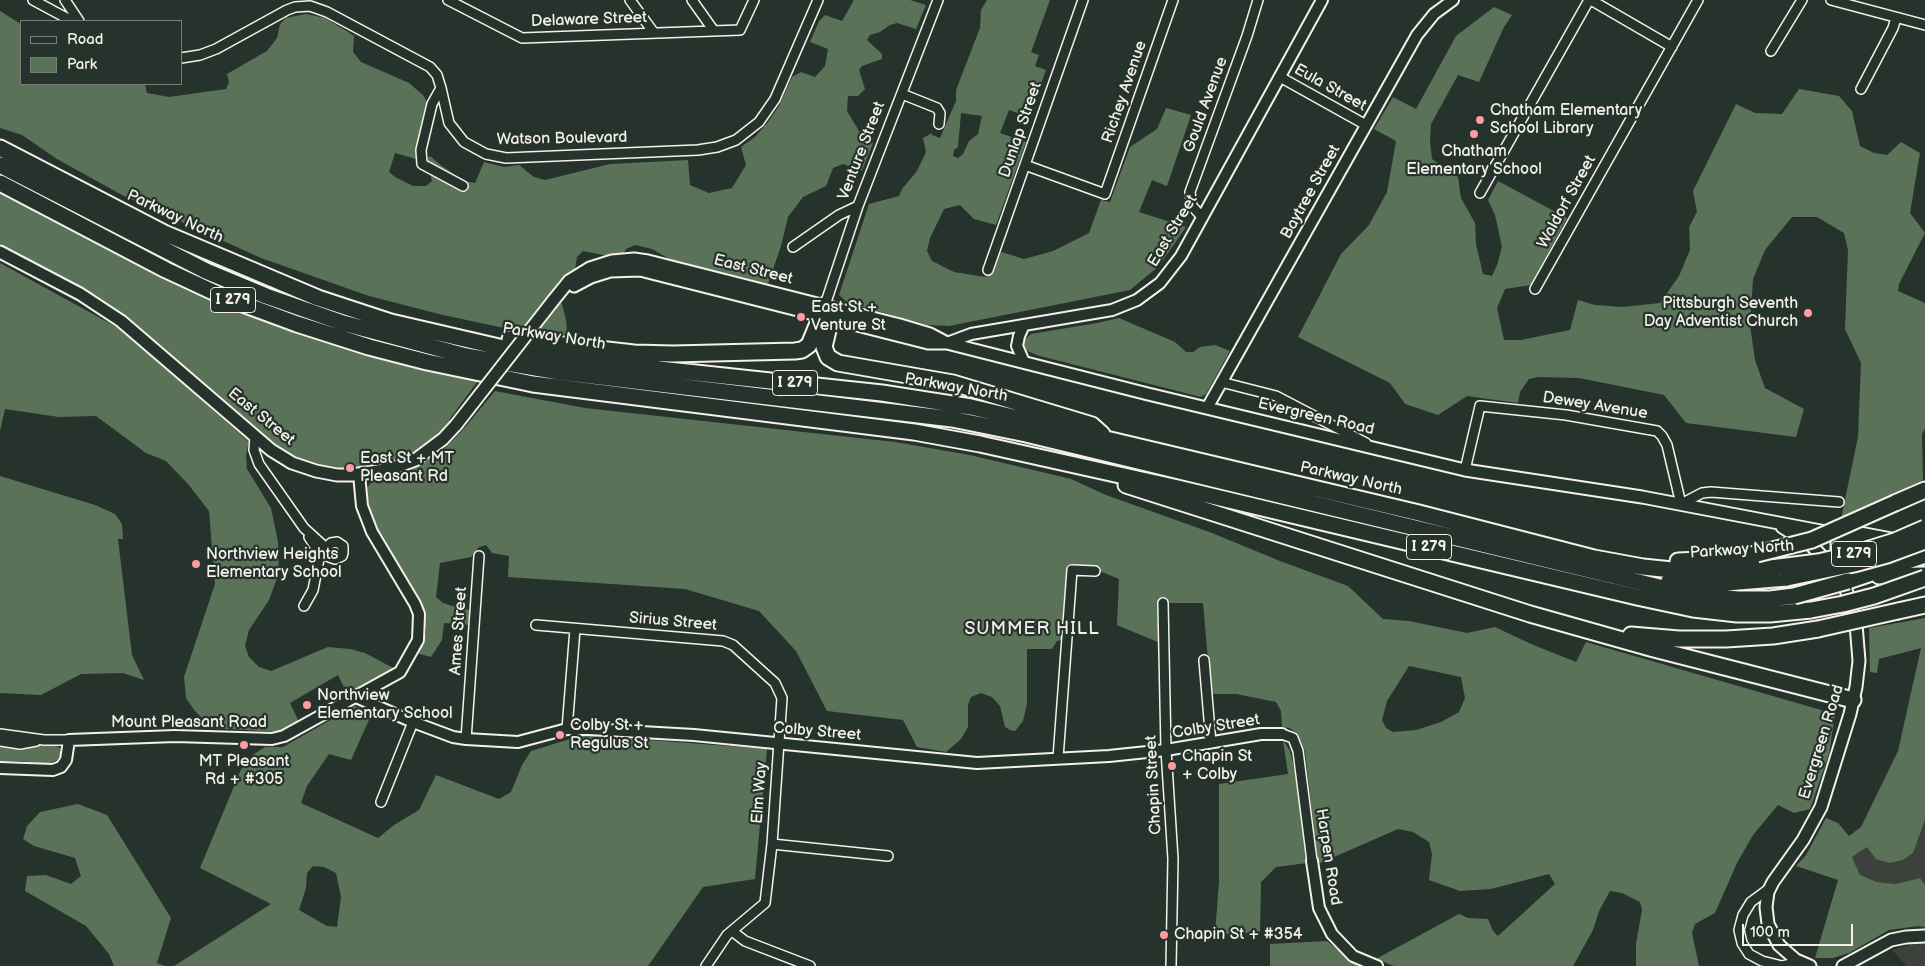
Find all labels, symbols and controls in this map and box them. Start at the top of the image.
street label: Delaware Street [531,8,647,32]
legend [20,20,182,85]
text: Road [67,30,103,49]
street label: Richey Avenue [1098,38,1152,146]
text: Park [67,55,97,74]
street label: Gould Avenue [1180,55,1232,155]
street label: Eula Street [1290,60,1370,116]
street label: Dunlap Street [996,80,1046,180]
street label: Venture Street [834,99,890,203]
place label: Chatham Elementary School Library [1490,101,1642,139]
marker: Chatham Elementary School Library [1474,114,1486,126]
street label: Watson Boulevard [496,128,628,150]
marker: Chatham Elementary School [1468,128,1480,140]
street label: Baytree Street [1277,141,1345,243]
place label: Chatham Elementary School [1406,142,1542,180]
street label: Waldorf Street [1534,152,1600,252]
street label: Parkway North [124,186,226,248]
street label: East Street [1144,191,1202,271]
street label: East Street [712,251,794,289]
road number: I 279 [210,288,256,312]
place label: Pittsburgh Seventh Day Adventist Church [1644,294,1798,332]
place label: East St + Venture St [811,298,886,336]
marker: Pittsburgh Seventh Day Adventist Church [1802,307,1814,319]
marker: East St + Venture St [795,311,807,323]
street label: Parkway North [501,319,607,355]
road number: I 279 [772,370,818,396]
street label: Parkway North [903,370,1009,406]
street label: East Street [224,384,298,450]
street label: Dewey Avenue [1541,388,1649,424]
street label: Evergreen Road [1256,394,1376,440]
place label: East St + MT Pleasant Rd [360,449,454,487]
street label: Parkway North [1298,458,1404,500]
marker: East St + MT Pleasant Rd [344,462,356,474]
road number: I 279 [1406,534,1452,560]
street label: Parkway North [1689,537,1795,563]
road number: I 279 [1832,542,1876,566]
place label: Northview Heights Elementary School [206,545,342,583]
marker: Northview Heights Elementary School [190,558,202,570]
street label: Ames Street [446,586,472,676]
street label: Sirius Street [628,609,718,635]
district label: SUMMER HILL [963,618,1101,640]
street label: Evergreen Road [1795,682,1849,802]
place label: Northview Elementary School [317,686,453,724]
marker: Northview Elementary School [301,699,313,711]
street label: Colby Street [1171,711,1261,743]
street label: Mount Pleasant Road [111,713,267,733]
place label: Colby St + Regulus St [570,716,648,754]
street label: Colby Street [772,719,862,745]
marker: Colby St + Regulus St [554,729,566,741]
street label: Chapin Street [1142,735,1166,835]
marker: MT Pleasant Rd + #305 [238,739,250,751]
place label: Chapin St + Colby [1182,747,1252,785]
place label: MT Pleasant Rd + #305 [199,752,289,790]
marker: Chapin St + Colby [1166,760,1178,772]
street label: Elm Way [748,762,772,824]
street label: Harpen Road [1311,807,1345,907]
scale bar [1745,914,1856,946]
text: 100 m [1750,923,1790,942]
place label: Chapin St + #354 [1174,925,1303,945]
marker: Chapin St + #354 [1158,929,1170,941]

